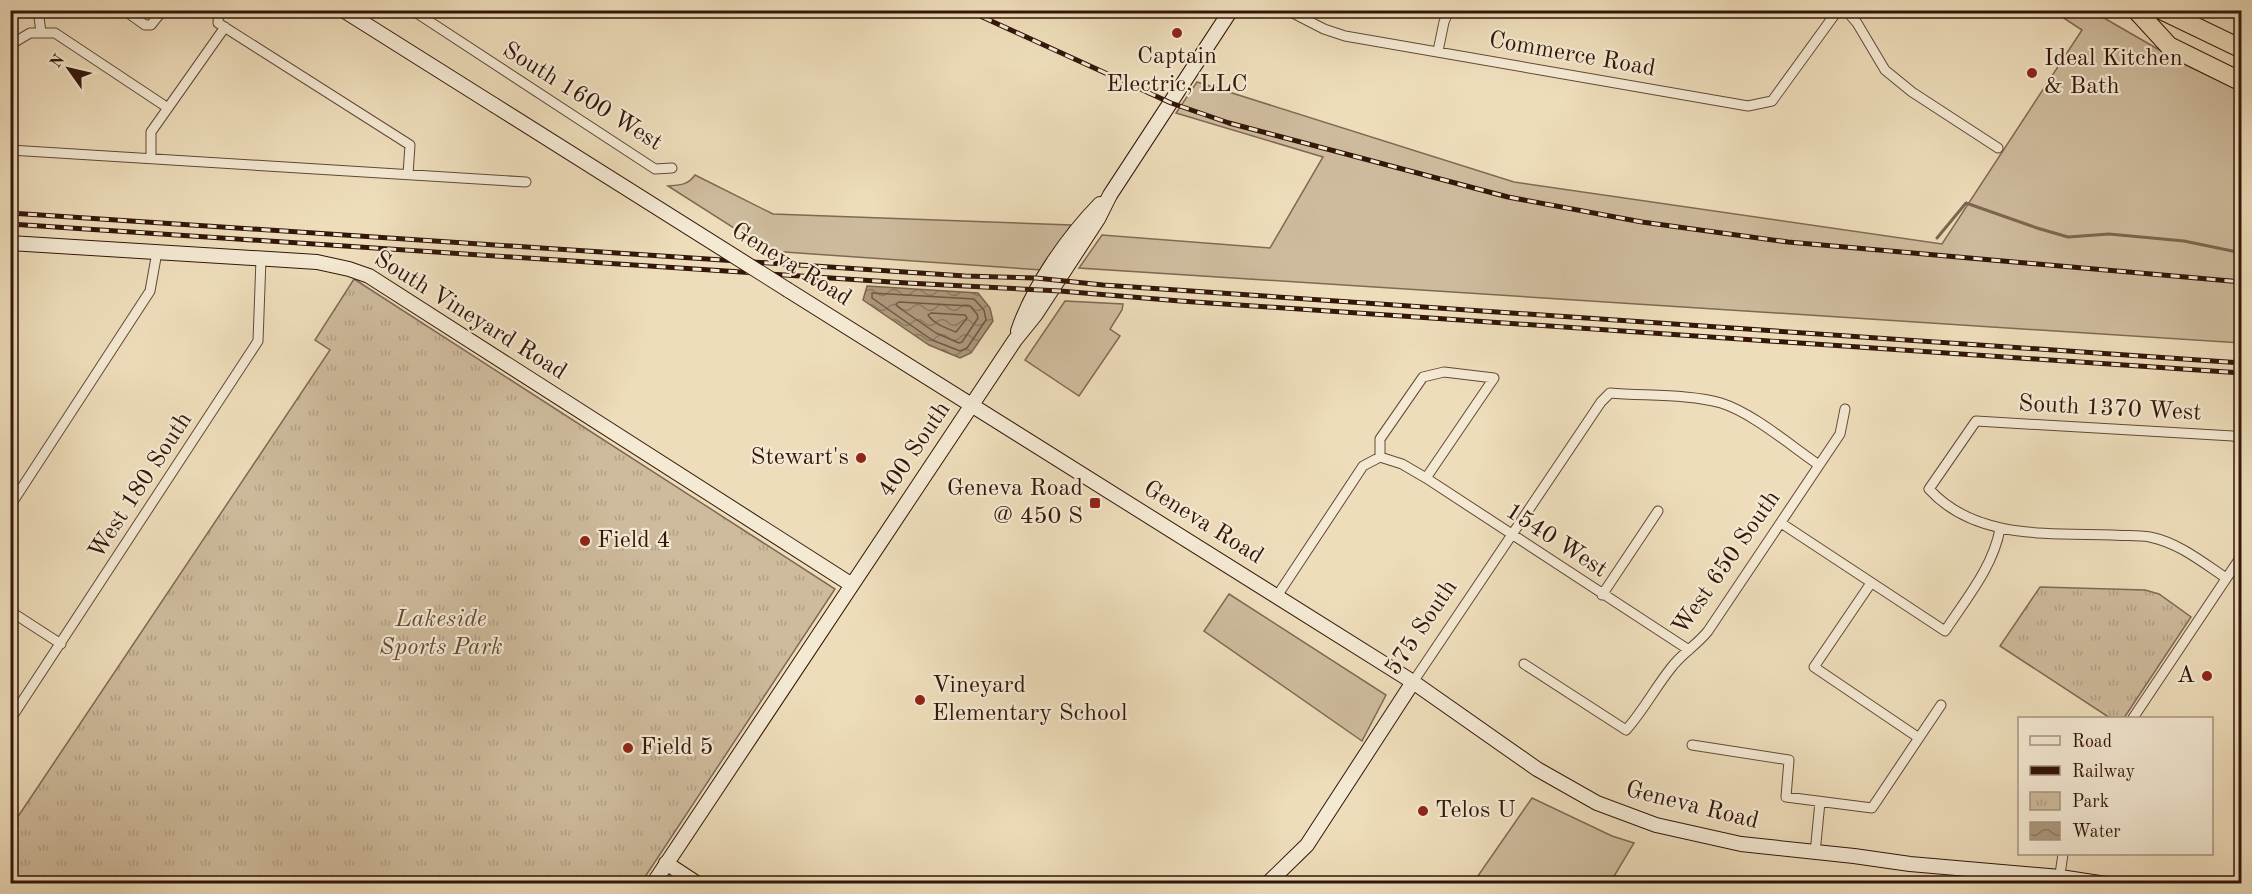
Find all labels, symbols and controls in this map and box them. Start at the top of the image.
marker: Captain Electric, LLC [1170,26,1184,40]
street label: Commerce Road [1487,29,1657,81]
street label: South 1600 West [498,38,666,156]
north arrow [39,39,99,99]
place label: Captain Electric, LLC [1106,45,1248,97]
place label: Ideal Kitchen & Bath [2044,47,2183,99]
text: N [48,52,69,71]
marker: Ideal Kitchen & Bath [2025,66,2039,80]
street label: Geneva Road [727,219,855,311]
street label: South Vineyard Road [369,247,571,385]
street label: South 1370 West [2018,392,2202,426]
street label: 400 South [874,398,956,502]
street label: West 180 South [85,408,197,564]
place label: Stewart's [751,446,849,470]
marker: Stewart's [854,451,868,465]
place label: Geneva Road @ 450 S [947,477,1083,529]
street label: Geneva Road [1139,477,1267,569]
street label: West 650 South [1669,487,1785,639]
marker: Geneva Road @ 450 S [1088,496,1102,510]
street label: 1540 West [1501,499,1611,583]
place label: Field 4 [597,529,670,553]
marker: Field 4 [578,534,592,548]
street label: 575 South [1381,576,1463,680]
park label: Lakeside Sports Park [379,608,503,660]
place label: A [2177,664,2195,688]
marker: A [2200,669,2214,683]
place label: Vineyard Elementary School [932,674,1127,726]
marker: Vineyard Elementary School [913,693,927,707]
legend [2018,717,2213,855]
text: Road [2072,733,2112,751]
place label: Field 5 [640,736,713,760]
marker: Field 5 [621,741,635,755]
text: Railway [2072,763,2135,781]
street label: Geneva Road [1623,778,1761,834]
text: Park [2072,793,2109,811]
place label: Telos U [1435,799,1516,823]
marker: Telos U [1416,804,1430,818]
text: Water [2072,823,2121,841]

